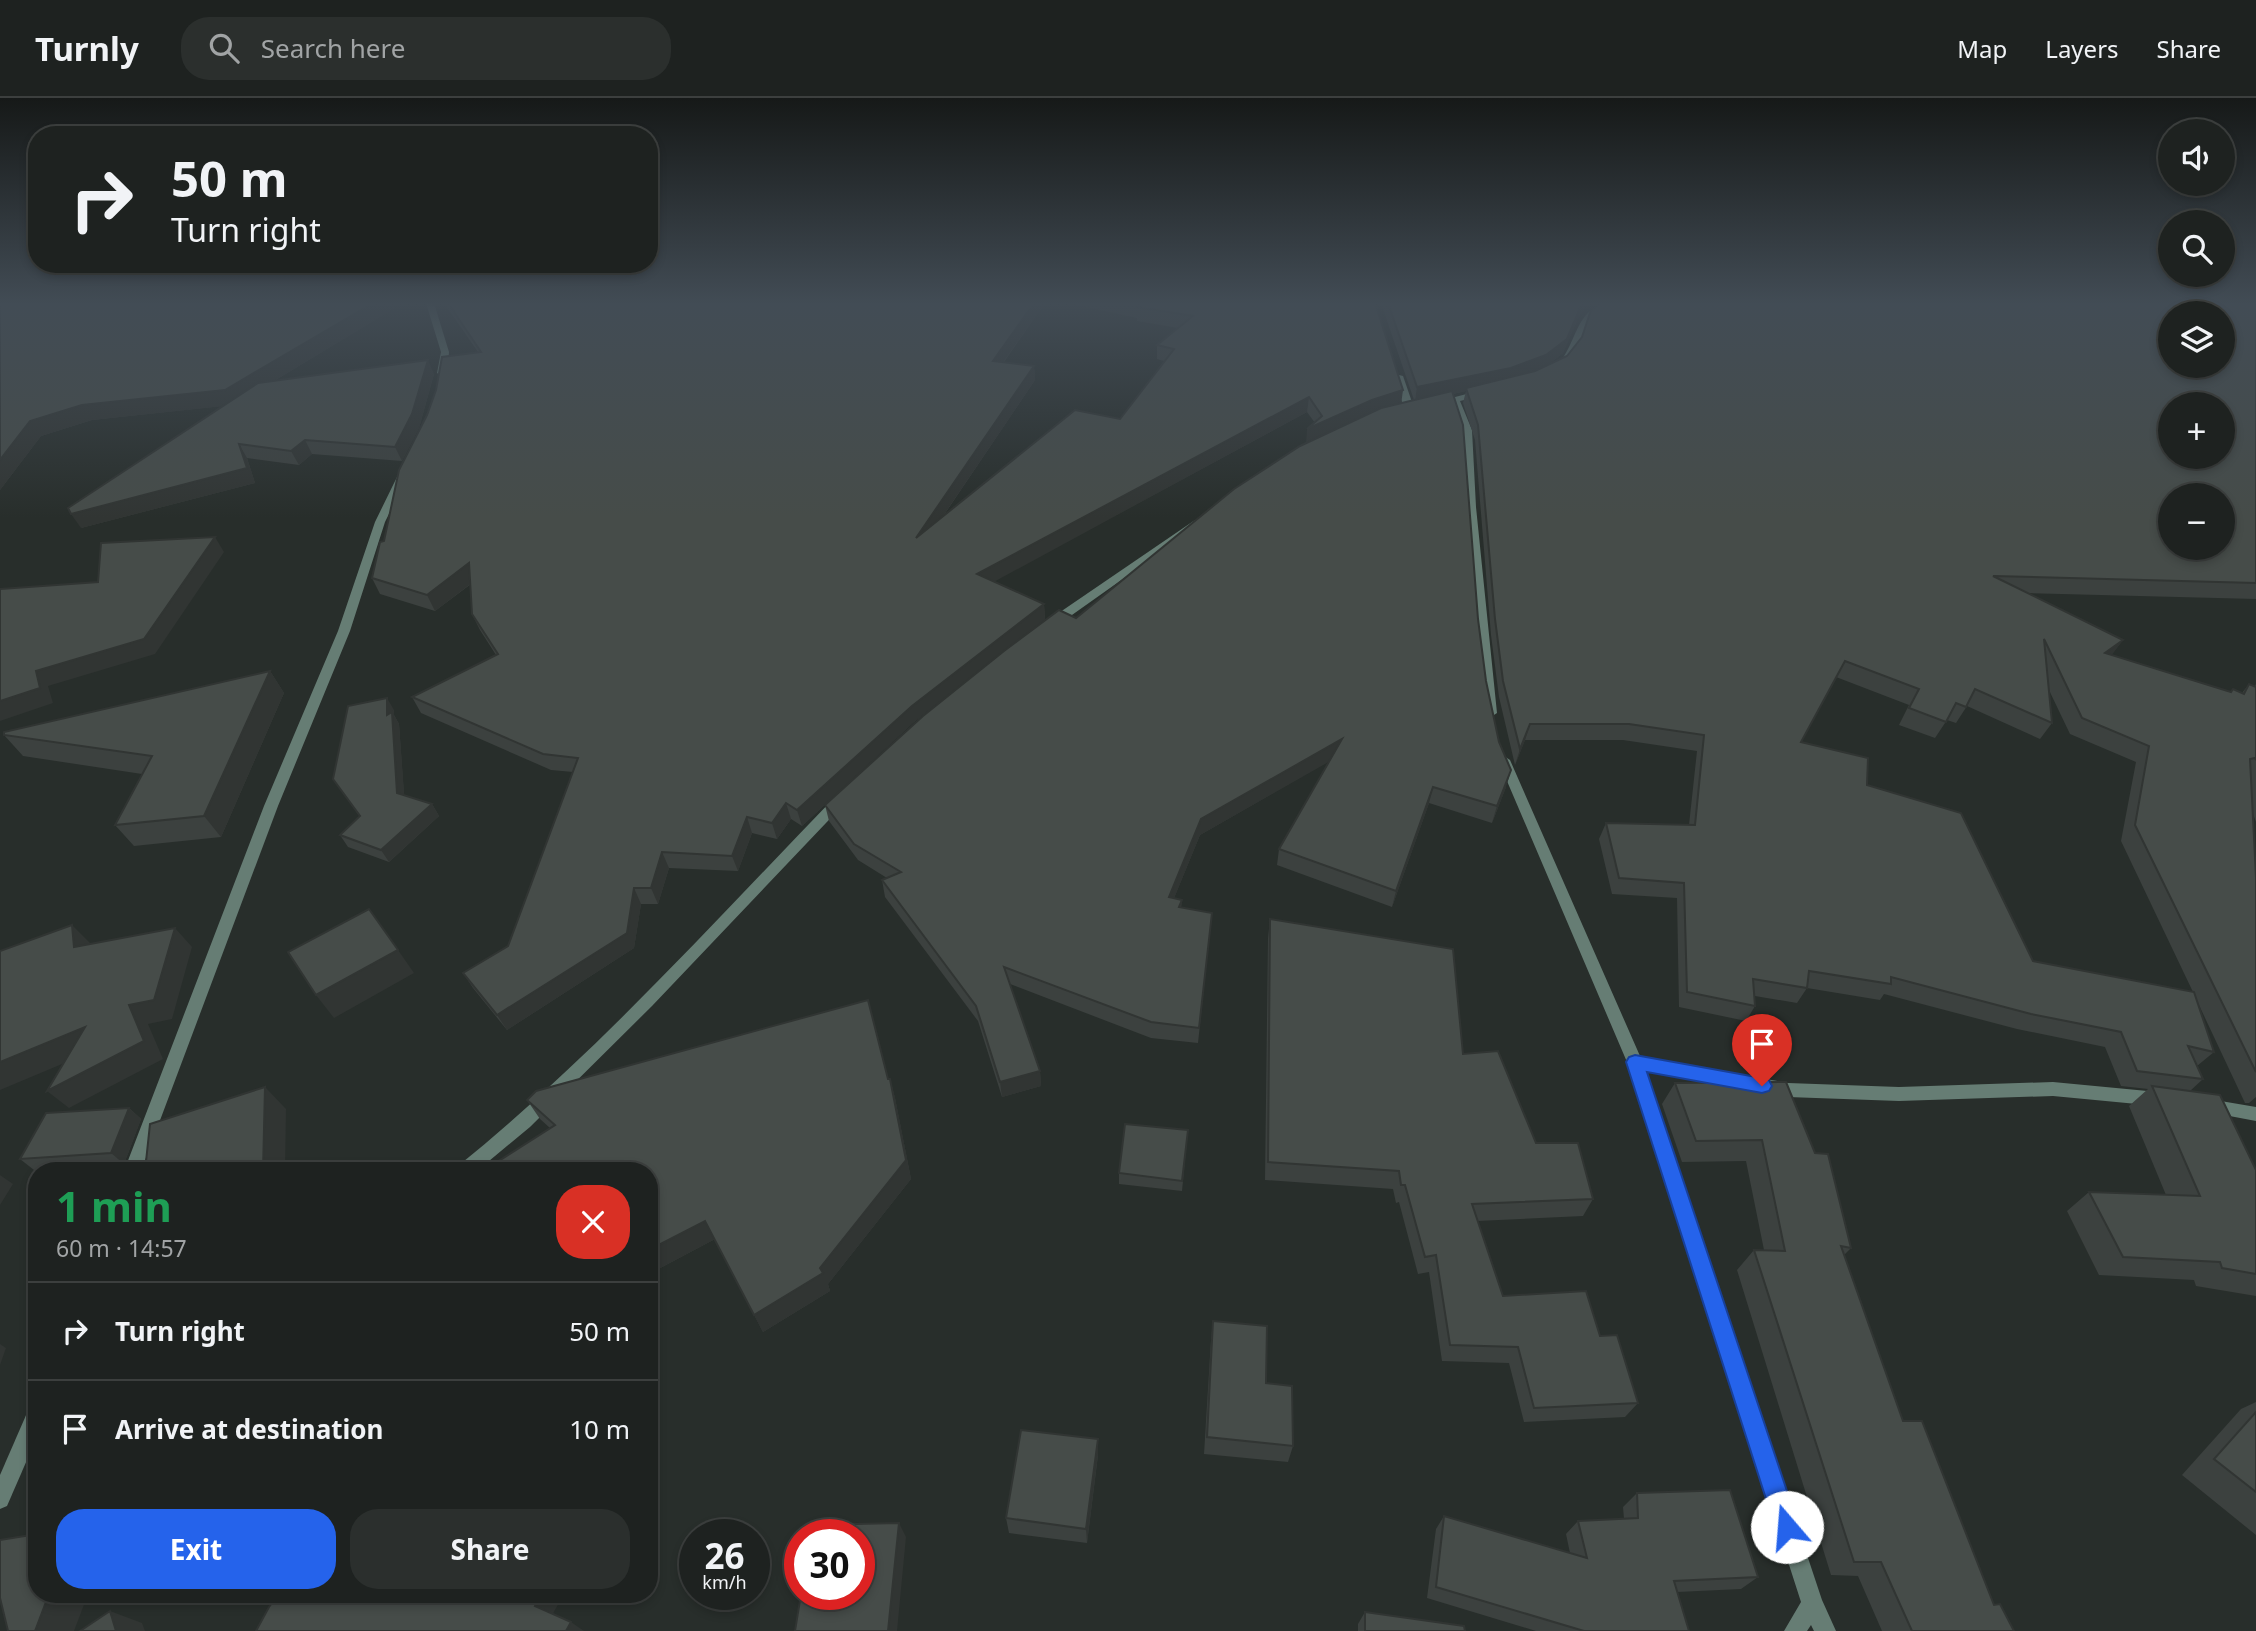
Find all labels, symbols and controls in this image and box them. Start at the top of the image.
search box [181,17,671,80]
text: Turnly [35,26,139,71]
icon: search [205,29,243,67]
text: Search here [261,30,405,66]
text: Map [1957,32,2007,65]
text: Layers [2045,32,2119,65]
text: Share [2157,32,2221,65]
map controls [2158,119,2235,560]
button: sound [2158,119,2235,196]
text: 50 m [171,145,288,211]
icon: right [56,154,147,245]
text: Turn right [171,208,321,251]
button: search [2158,210,2235,287]
button: layers [2158,301,2235,378]
button: + [2158,392,2235,469]
button: − [2158,483,2235,560]
pin [1732,1014,1792,1086]
icon: arrive [1743,1025,1781,1063]
text: 1 min [56,1177,172,1234]
button: close [556,1185,630,1259]
text: 60 m · 14:57 [56,1232,187,1264]
icon: right [56,1312,94,1350]
text: Turn right [115,1313,245,1349]
text: 50 m [569,1313,630,1349]
icon: arrive [56,1410,94,1448]
text: Arrive at destination [115,1411,384,1447]
text: 10 m [569,1411,630,1447]
position arrow [1750,1490,1824,1564]
button: Exit [56,1509,336,1589]
button: Share [350,1509,630,1589]
speed limit sign: 30 [784,1519,875,1610]
text: 26 [704,1532,745,1579]
text: km/h [702,1570,747,1594]

